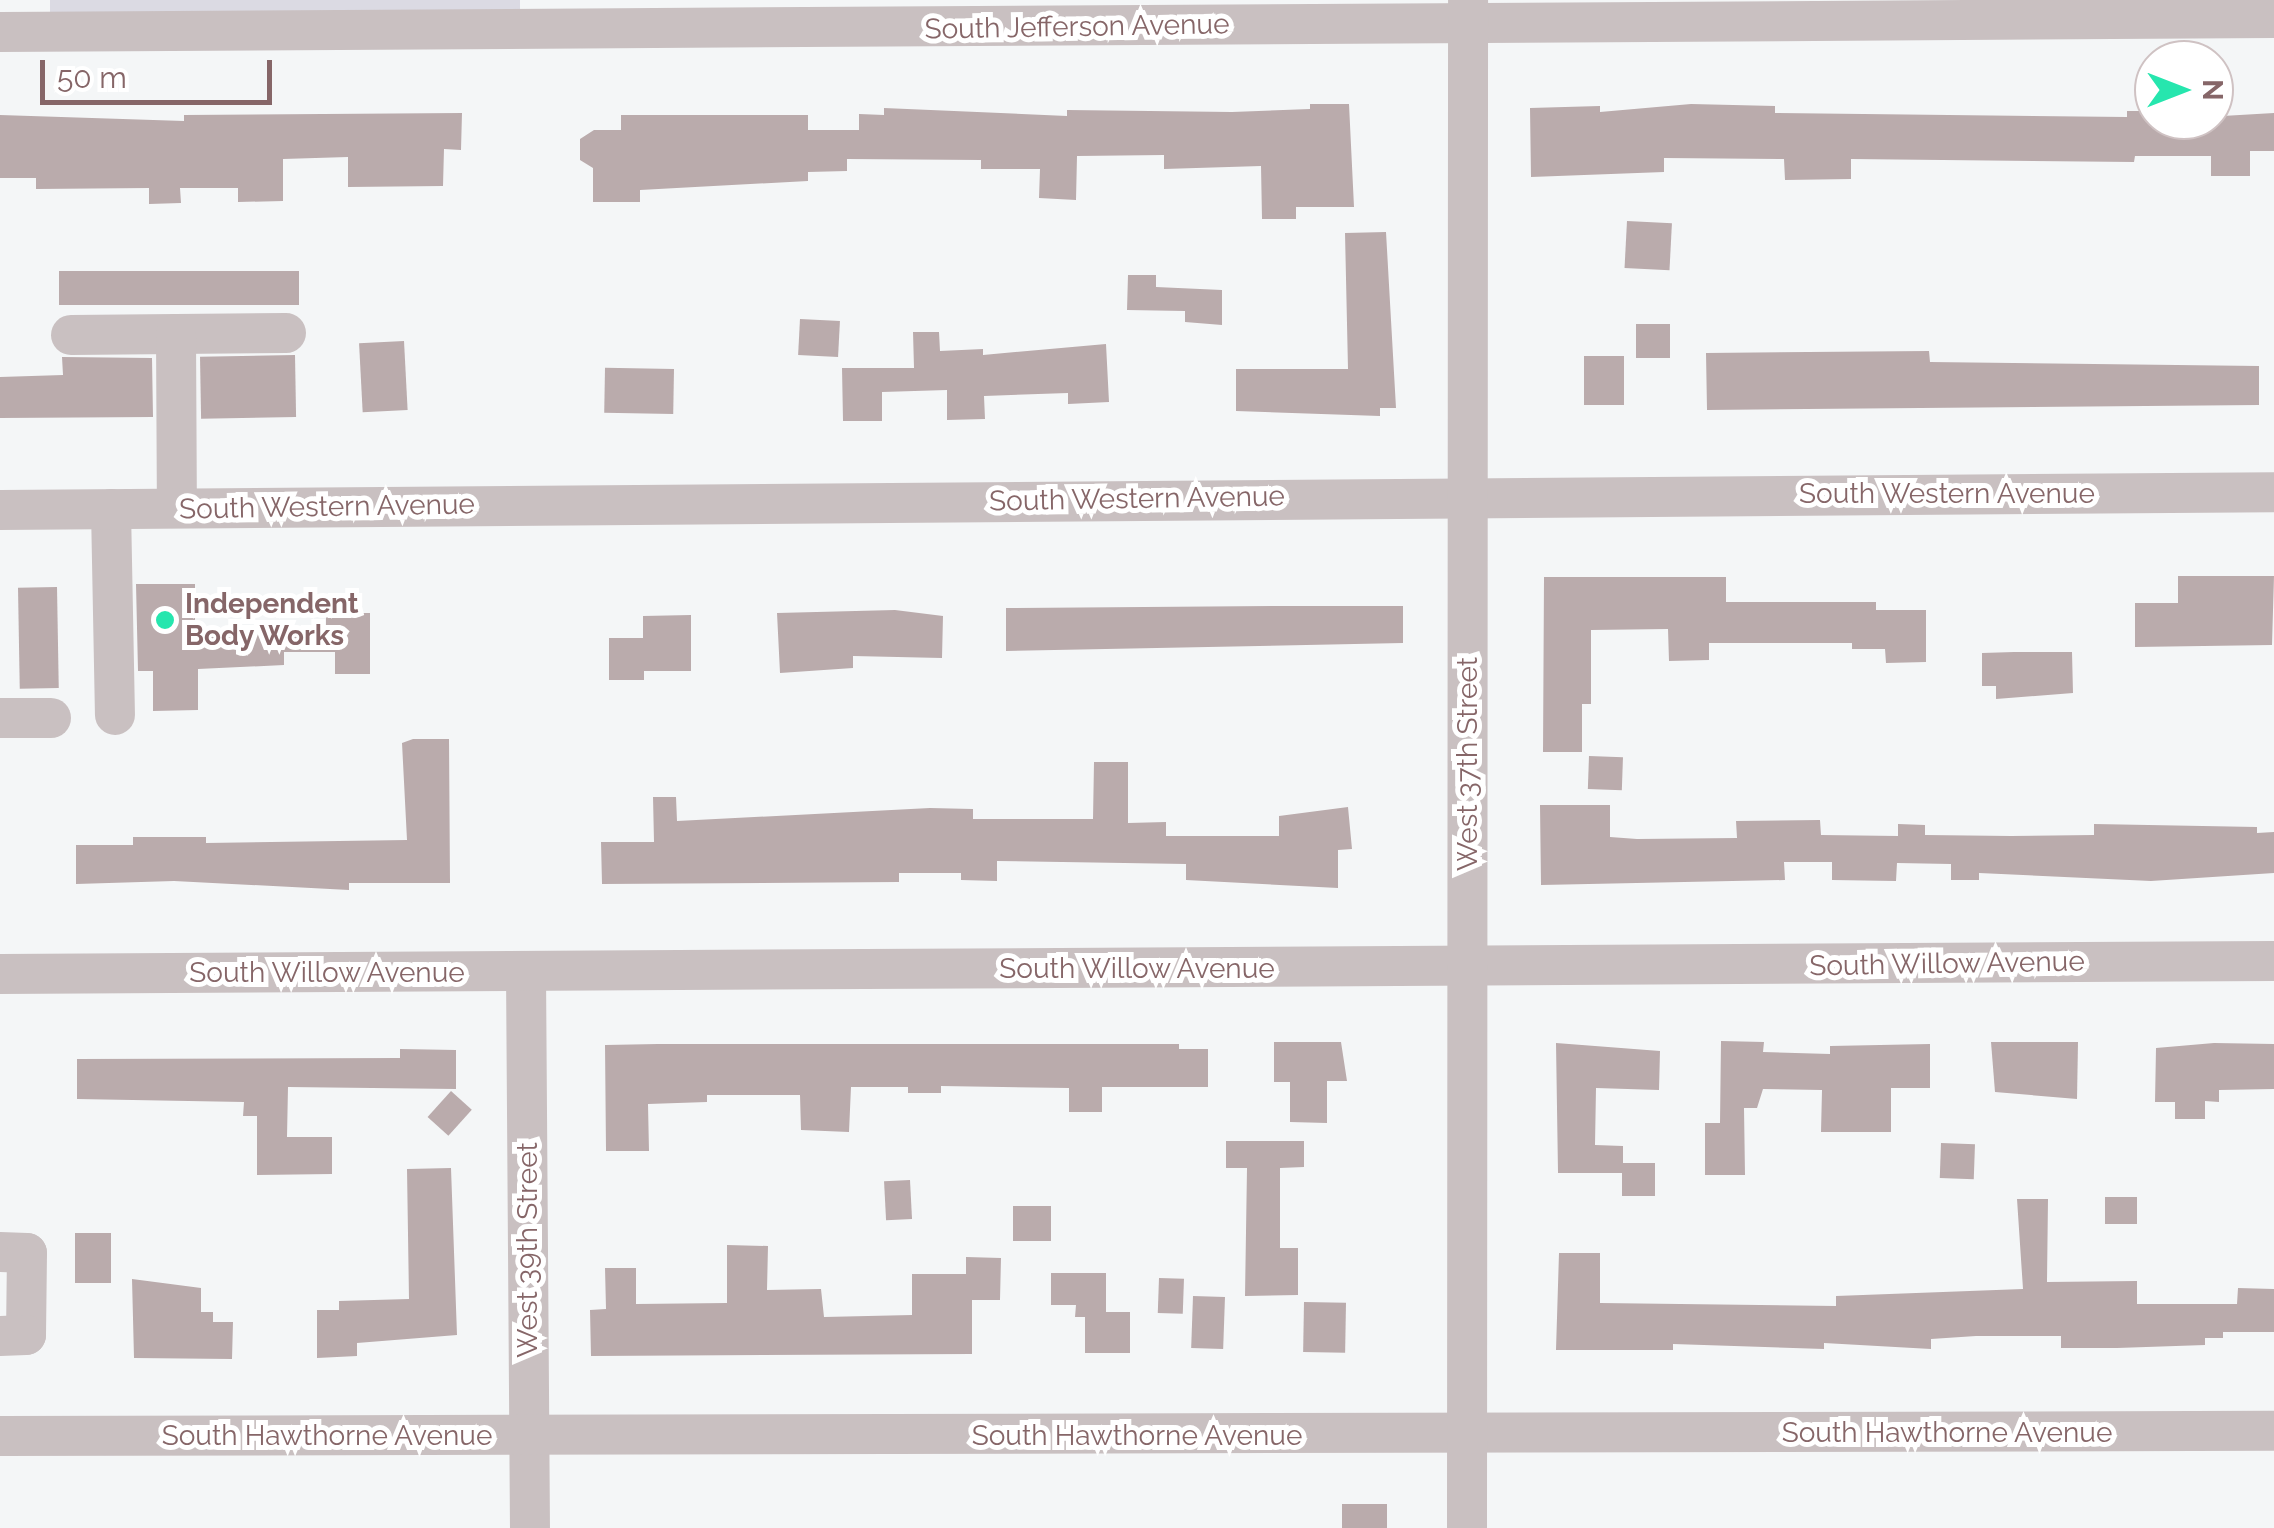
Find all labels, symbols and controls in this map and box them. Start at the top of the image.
street label: South Jefferson Avenue [923,8,1231,46]
scale bar [45,40,278,102]
north arrow [2134,40,2234,140]
text: 50 m [57,60,127,95]
text: N [2196,79,2229,101]
street label: South Western Avenue [1798,477,2096,511]
street label: South Western Avenue [988,480,1286,518]
street label: South Western Avenue [178,488,476,526]
place label: Independent Body Works [185,587,359,653]
marker: Independent Body Works [154,609,176,631]
street label: West 37th Street [1451,657,1485,871]
street label: South Willow Avenue [1808,945,2086,983]
street label: South Willow Avenue [998,952,1276,986]
street label: South Willow Avenue [188,956,466,990]
street label: West 39th Street [511,1142,545,1358]
street label: South Hawthorne Avenue [1781,1416,2113,1450]
street label: South Hawthorne Avenue [161,1419,493,1453]
street label: South Hawthorne Avenue [971,1419,1303,1453]

